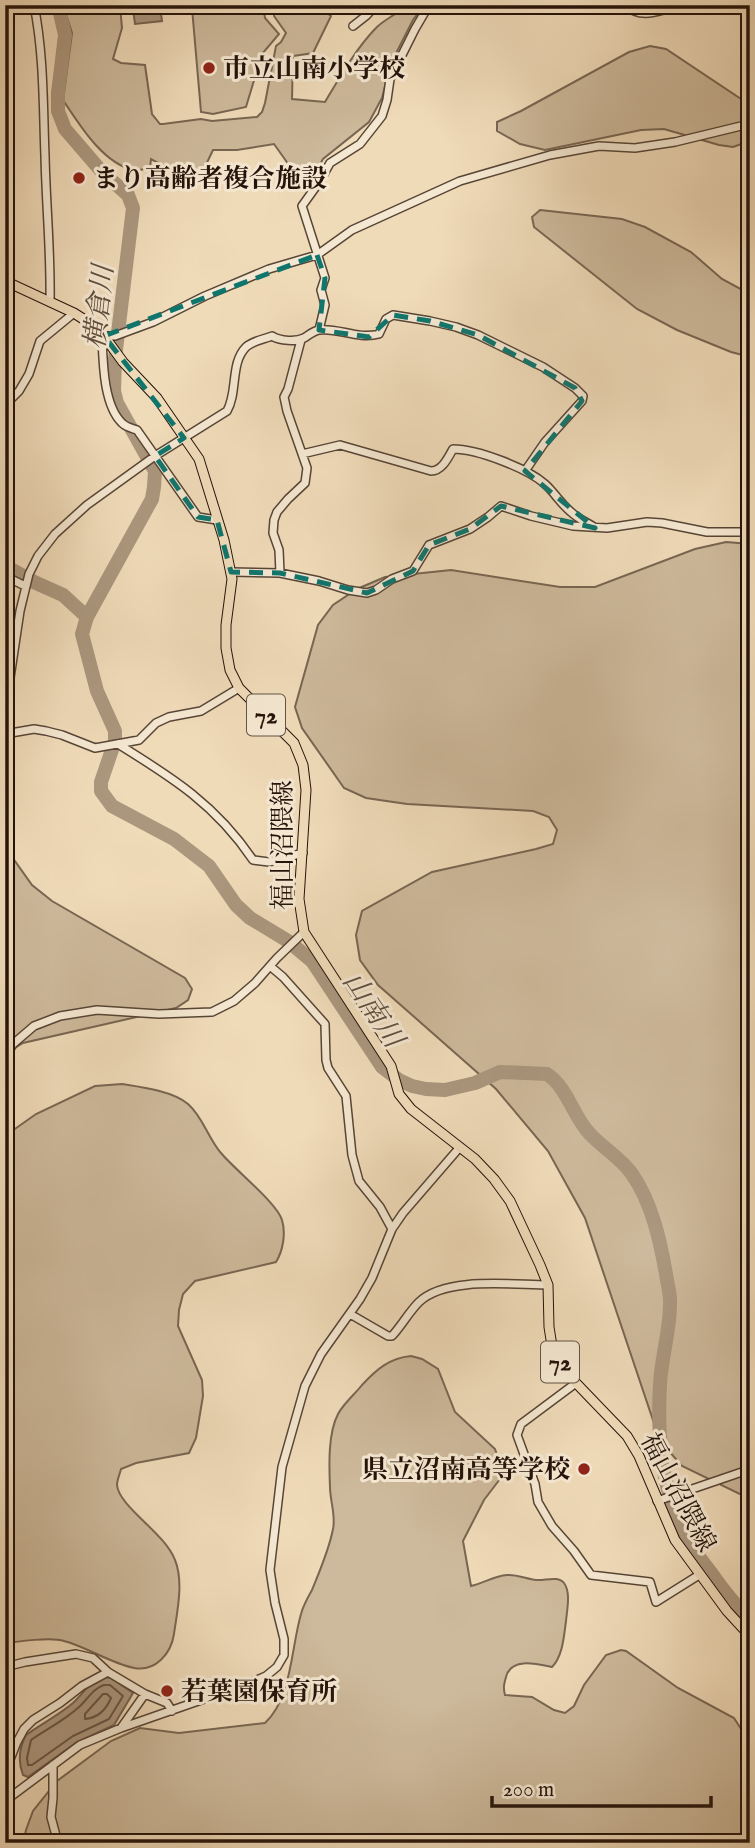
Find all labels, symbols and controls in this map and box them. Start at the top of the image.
place label: 市立山南小学校 [223,53,405,86]
marker: 市立山南小学校 [201,60,217,76]
place label: まり高齢者複合施設 [93,163,327,196]
marker: まり高齢者複合施設 [71,170,87,186]
water label: 横倉川 [79,261,123,351]
road number: 72 [247,694,285,736]
street label: 福山沼隈線 [267,780,300,910]
water label: 山南川 [334,966,412,1057]
road number: 72 [541,1342,579,1382]
street label: 福山沼隈線 [633,1428,723,1558]
place label: 県立沼南高等学校 [362,1454,570,1487]
marker: 県立沼南高等学校 [576,1461,592,1477]
place label: 若葉園保育所 [181,1676,337,1709]
marker: 若葉園保育所 [159,1683,175,1699]
scale bar [492,1764,711,1808]
text: 200 m [503,1777,554,1804]

